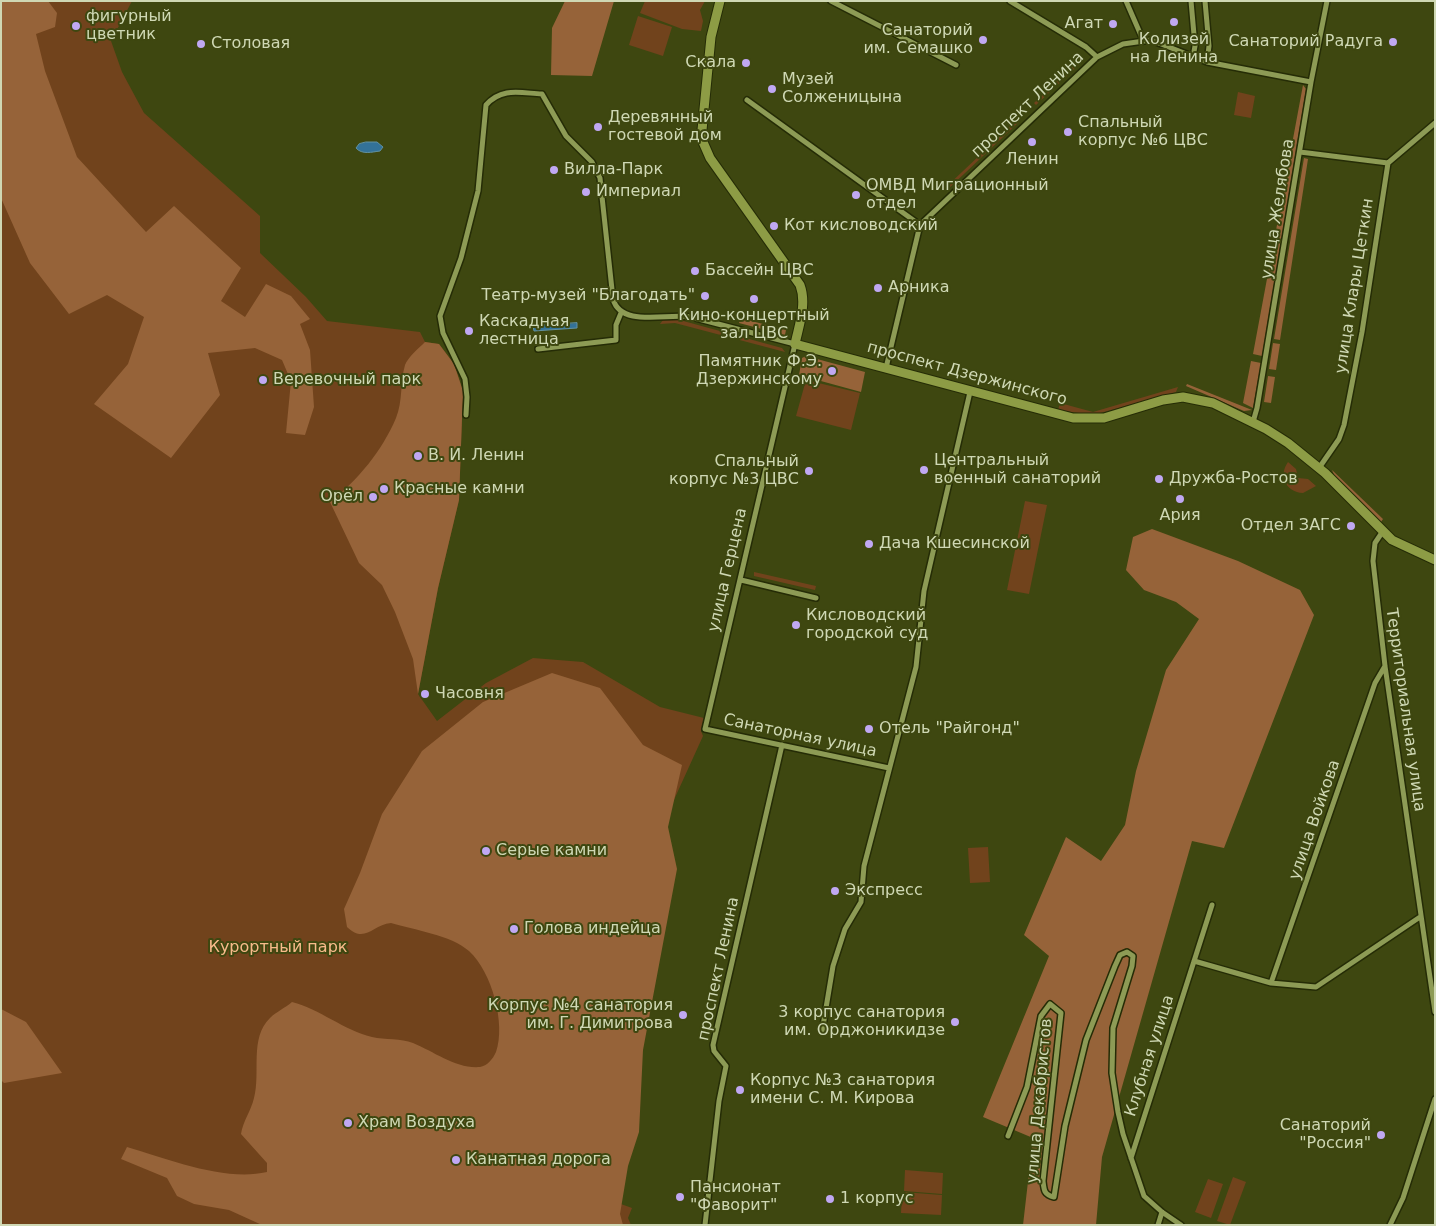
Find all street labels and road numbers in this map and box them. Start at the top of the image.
street label: проспект Ленина [968,48,1088,162]
street label: улица Желябова [1257,138,1299,280]
street label: улица Клары Цеткин [1332,197,1378,375]
street label: проспект Дзержинского [865,338,1069,410]
street label: улица Герцена [704,506,752,634]
street label: Территориальная улица [1381,607,1429,813]
street label: Санаторная улица [722,710,878,762]
street label: улица Войкова [1285,757,1345,883]
street label: проспект Ленина [694,895,744,1043]
street label: Клубная улица [1121,993,1179,1119]
street label: улица Декабристов [1023,1018,1057,1184]

